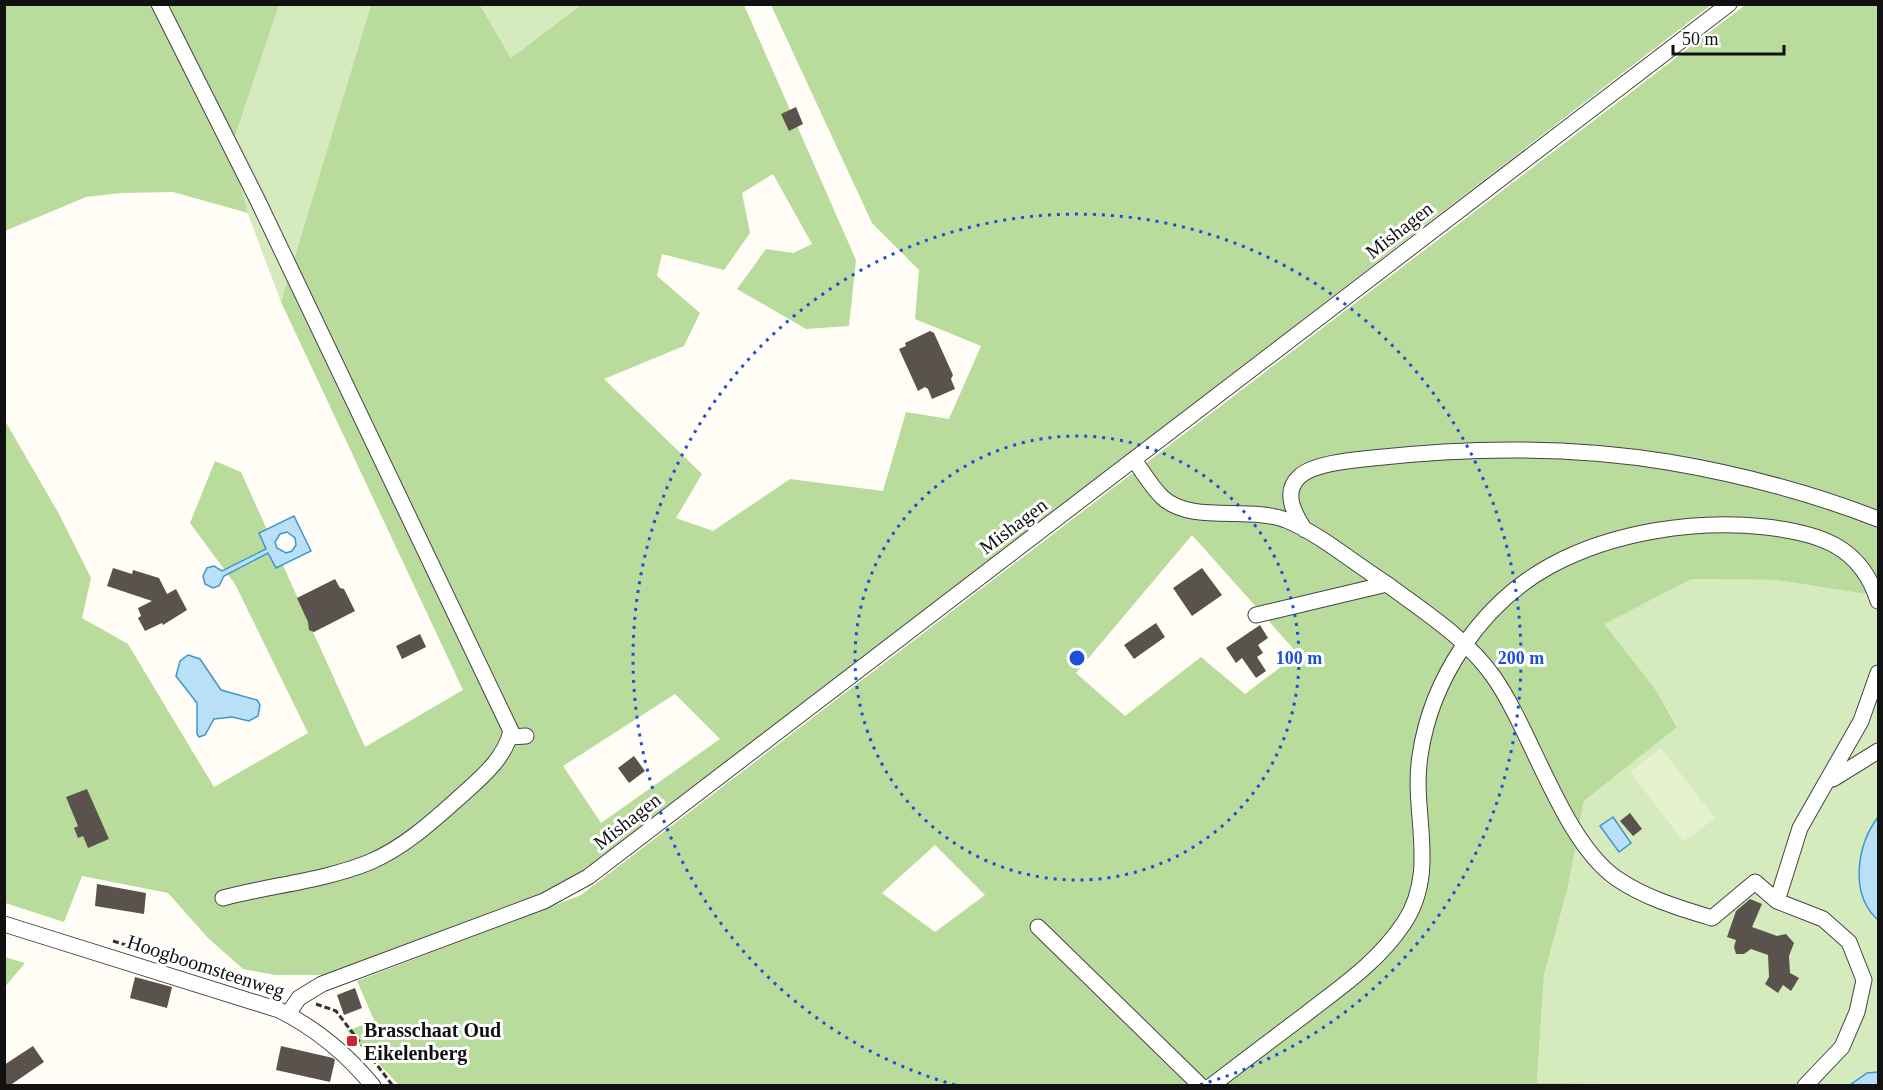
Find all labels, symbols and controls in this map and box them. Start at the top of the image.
scale bar [1673,18,1784,56]
text: 50 m [1682,29,1719,49]
street label: Mishagen [1361,197,1437,264]
street label: Mishagen [975,493,1052,559]
centre of rings [1067,648,1087,668]
text: 100 m [1276,648,1322,668]
text: 200 m [1498,648,1544,668]
street label: Mishagen [589,788,665,855]
street label: Hoogboomsteenweg [124,930,288,1003]
place label: Brasschaat Oud Eikelenberg [364,1019,501,1065]
marker: Brasschaat Oud Eikelenberg [345,1034,359,1048]

